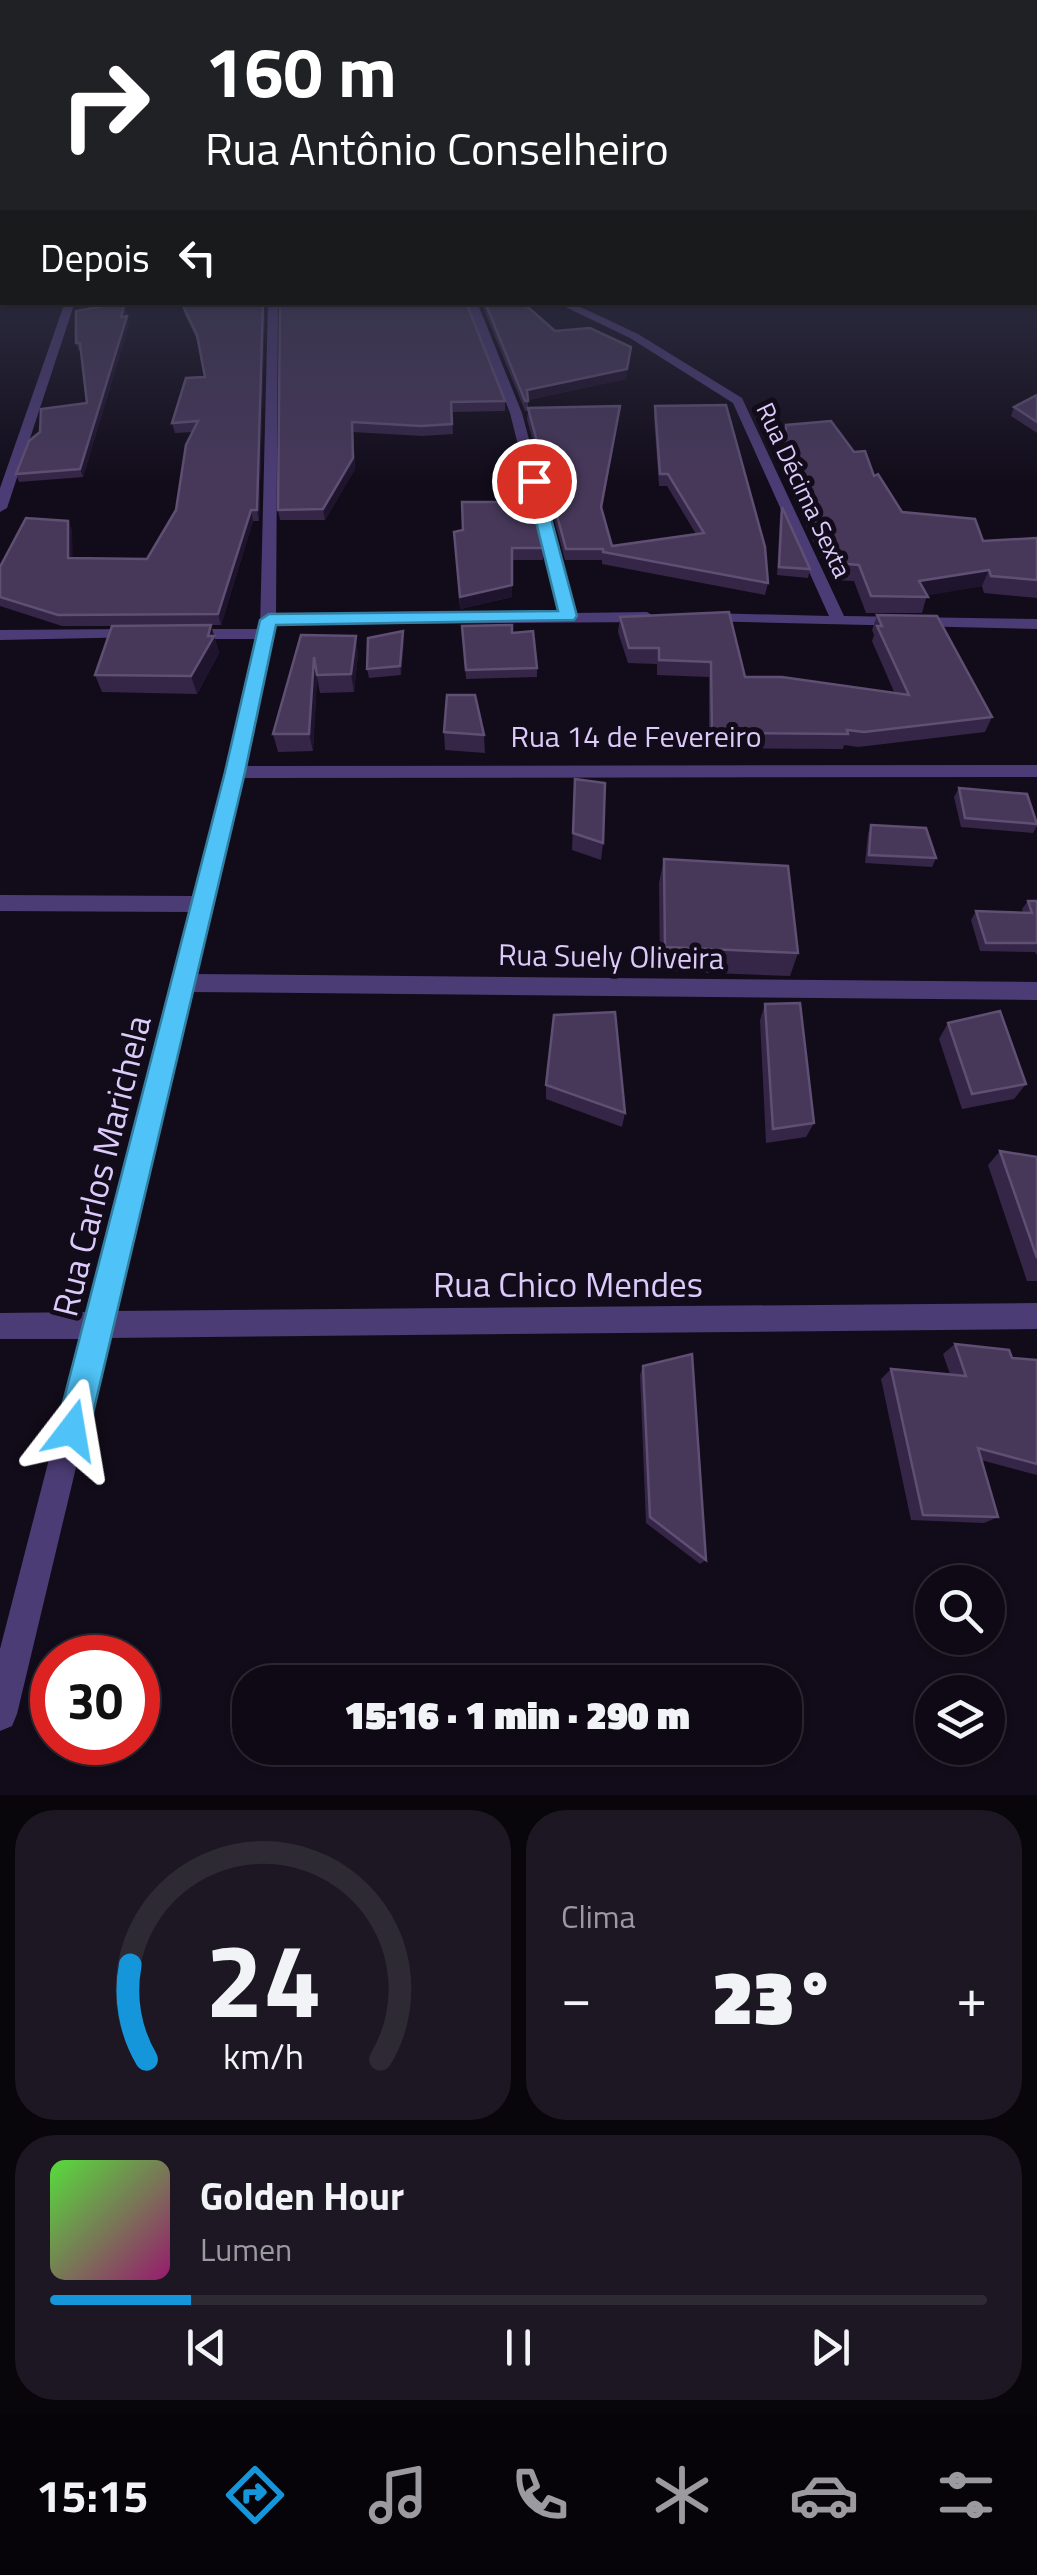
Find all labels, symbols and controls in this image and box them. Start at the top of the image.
text: 160 m [205,18,397,124]
icon: right [40,40,170,170]
text: Rua Antônio Conselheiro [205,114,669,182]
text: Depois [40,229,150,287]
icon: left [170,230,225,285]
street label: Rua Décima Sexta [747,396,861,584]
pin [492,439,577,524]
icon: arrive [507,454,562,509]
street label: Rua 14 de Fevereiro [511,713,761,759]
street label: Rua Suely Oliveira [498,931,724,981]
street label: Rua Carlos Marichela [38,1010,165,1322]
street label: Rua Chico Mendes [433,1257,703,1311]
position arrow [20,1378,124,1482]
map controls [915,1565,1005,1765]
button: search [915,1565,1005,1655]
speed limit sign: 30 [30,1635,160,1765]
button: layers [915,1675,1005,1765]
text: 15:16 · 1 min · 290 m [344,1686,690,1744]
text: Clima [561,1892,636,1940]
text: 24 [205,1899,321,2057]
text: 23° [712,1939,836,2053]
text: − [561,1955,592,2038]
text: + [956,1955,987,2038]
text: km/h [223,2028,303,2083]
text: Golden Hour [200,2167,404,2225]
text: Lumen [200,2225,292,2273]
icon: previous [179,2320,234,2375]
icon: pause [491,2320,546,2375]
icon: next [803,2320,858,2375]
icon: directions [220,2460,290,2530]
icon: music [363,2460,433,2530]
icon: phone [505,2460,575,2530]
icon: climate [647,2460,717,2530]
icon: car [789,2460,859,2530]
icon: filters [931,2460,1001,2530]
text: 15:15 [36,2461,148,2529]

